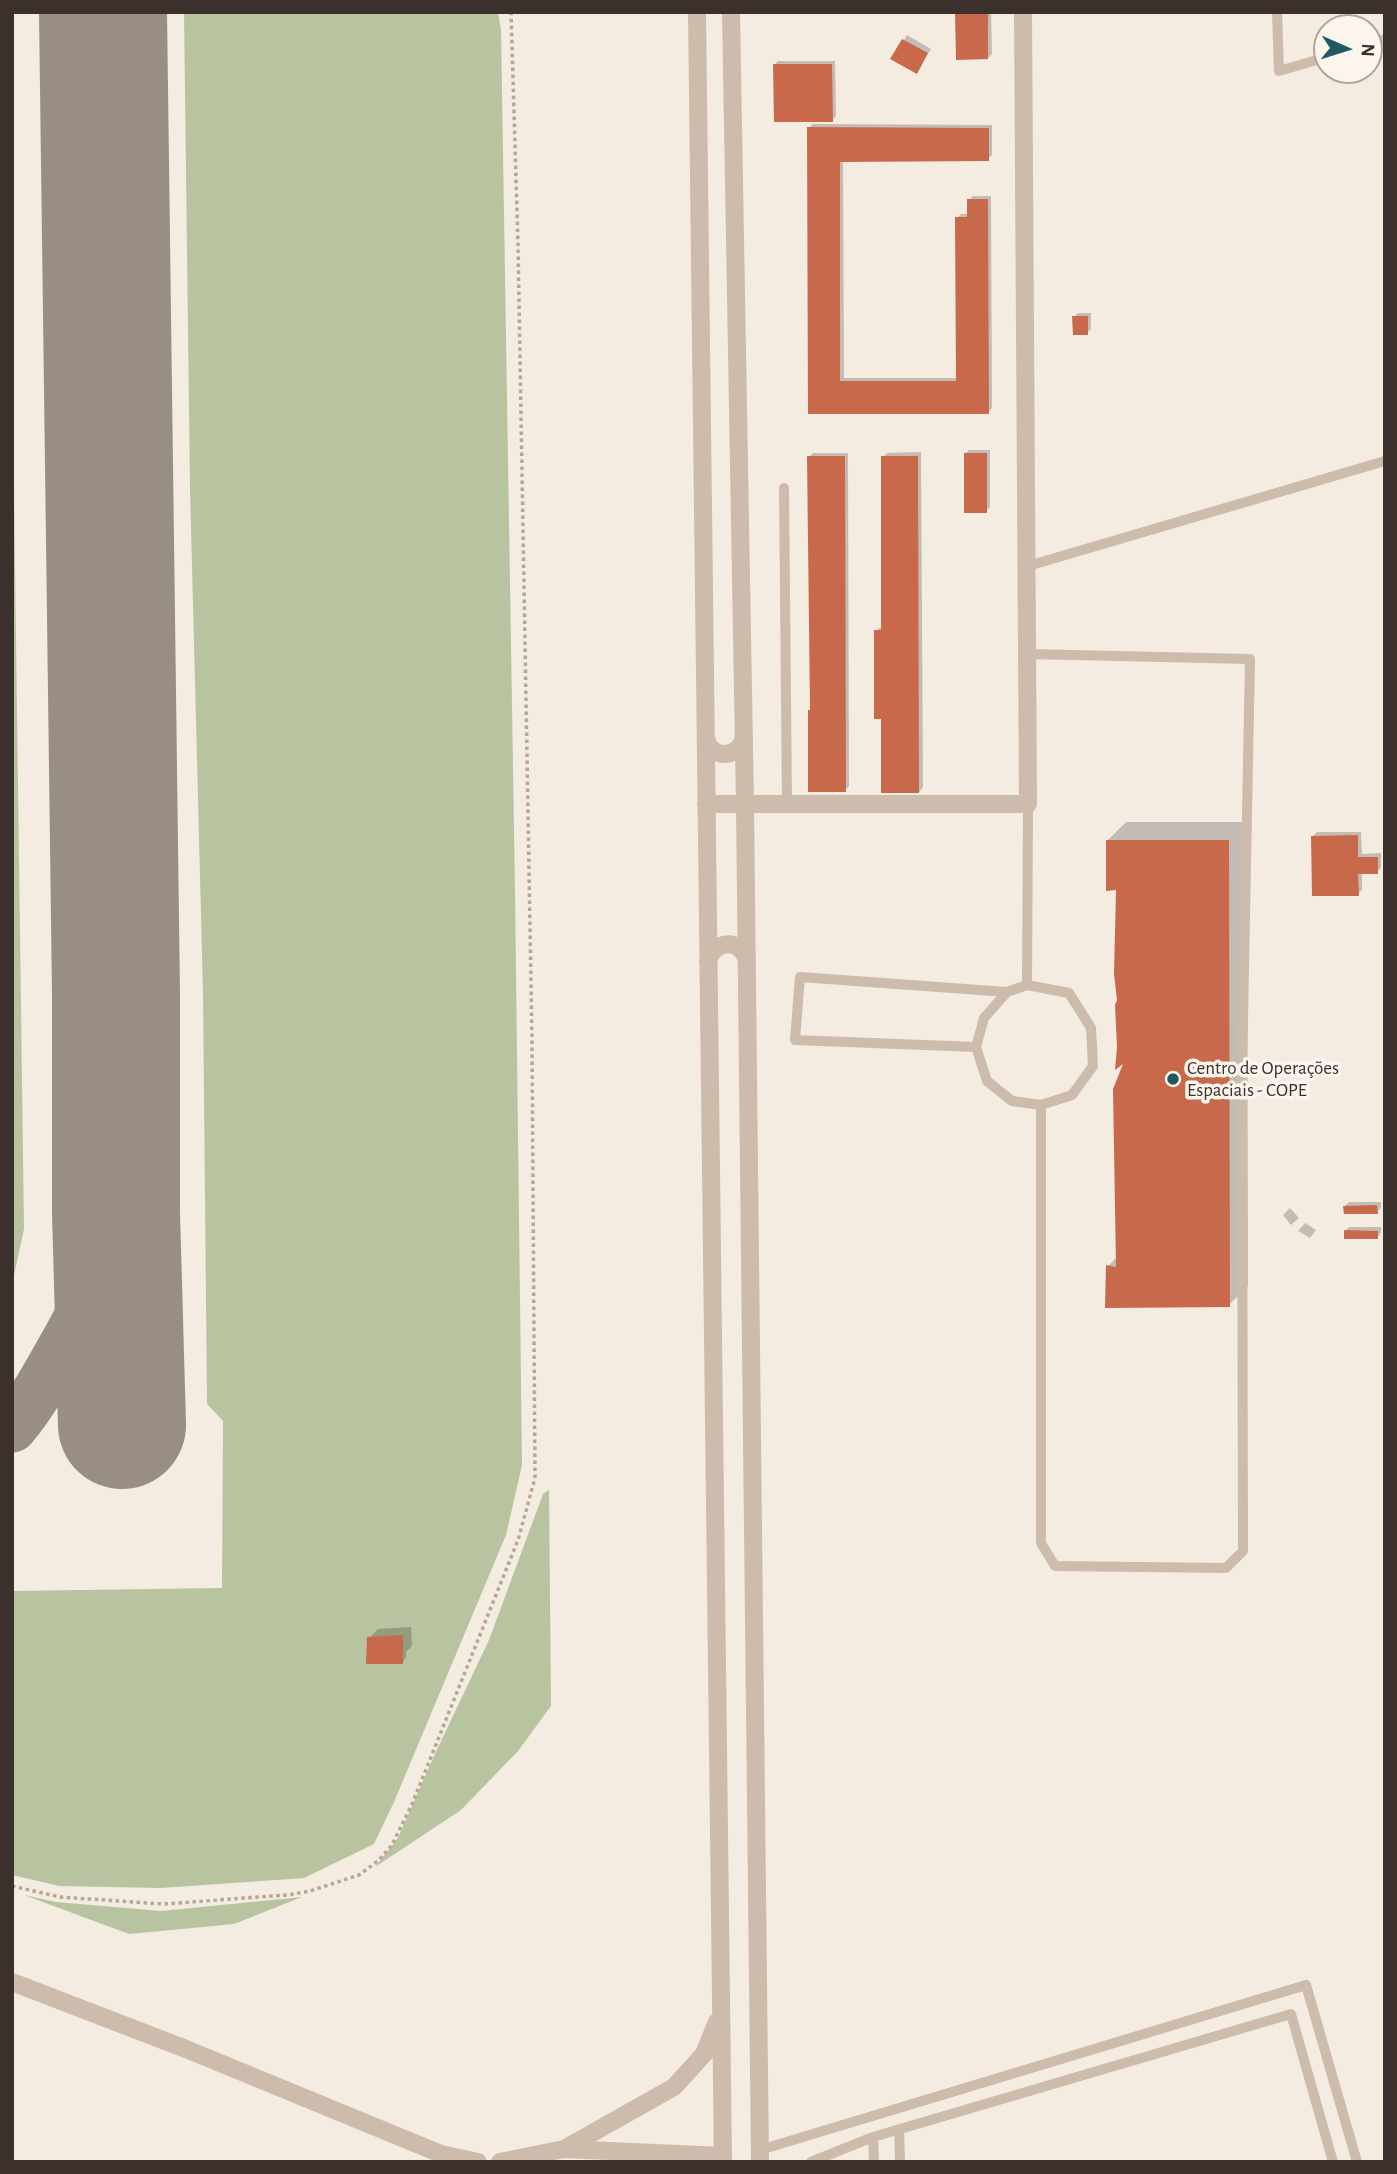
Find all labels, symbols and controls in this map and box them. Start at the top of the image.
north arrow [1313,14,1383,84]
text: N [1358,43,1377,57]
place label: Centro de Operações Espaciais - COPE [1187,1057,1339,1101]
marker: Centro de Operações Espaciais - COPE [1165,1071,1181,1087]

